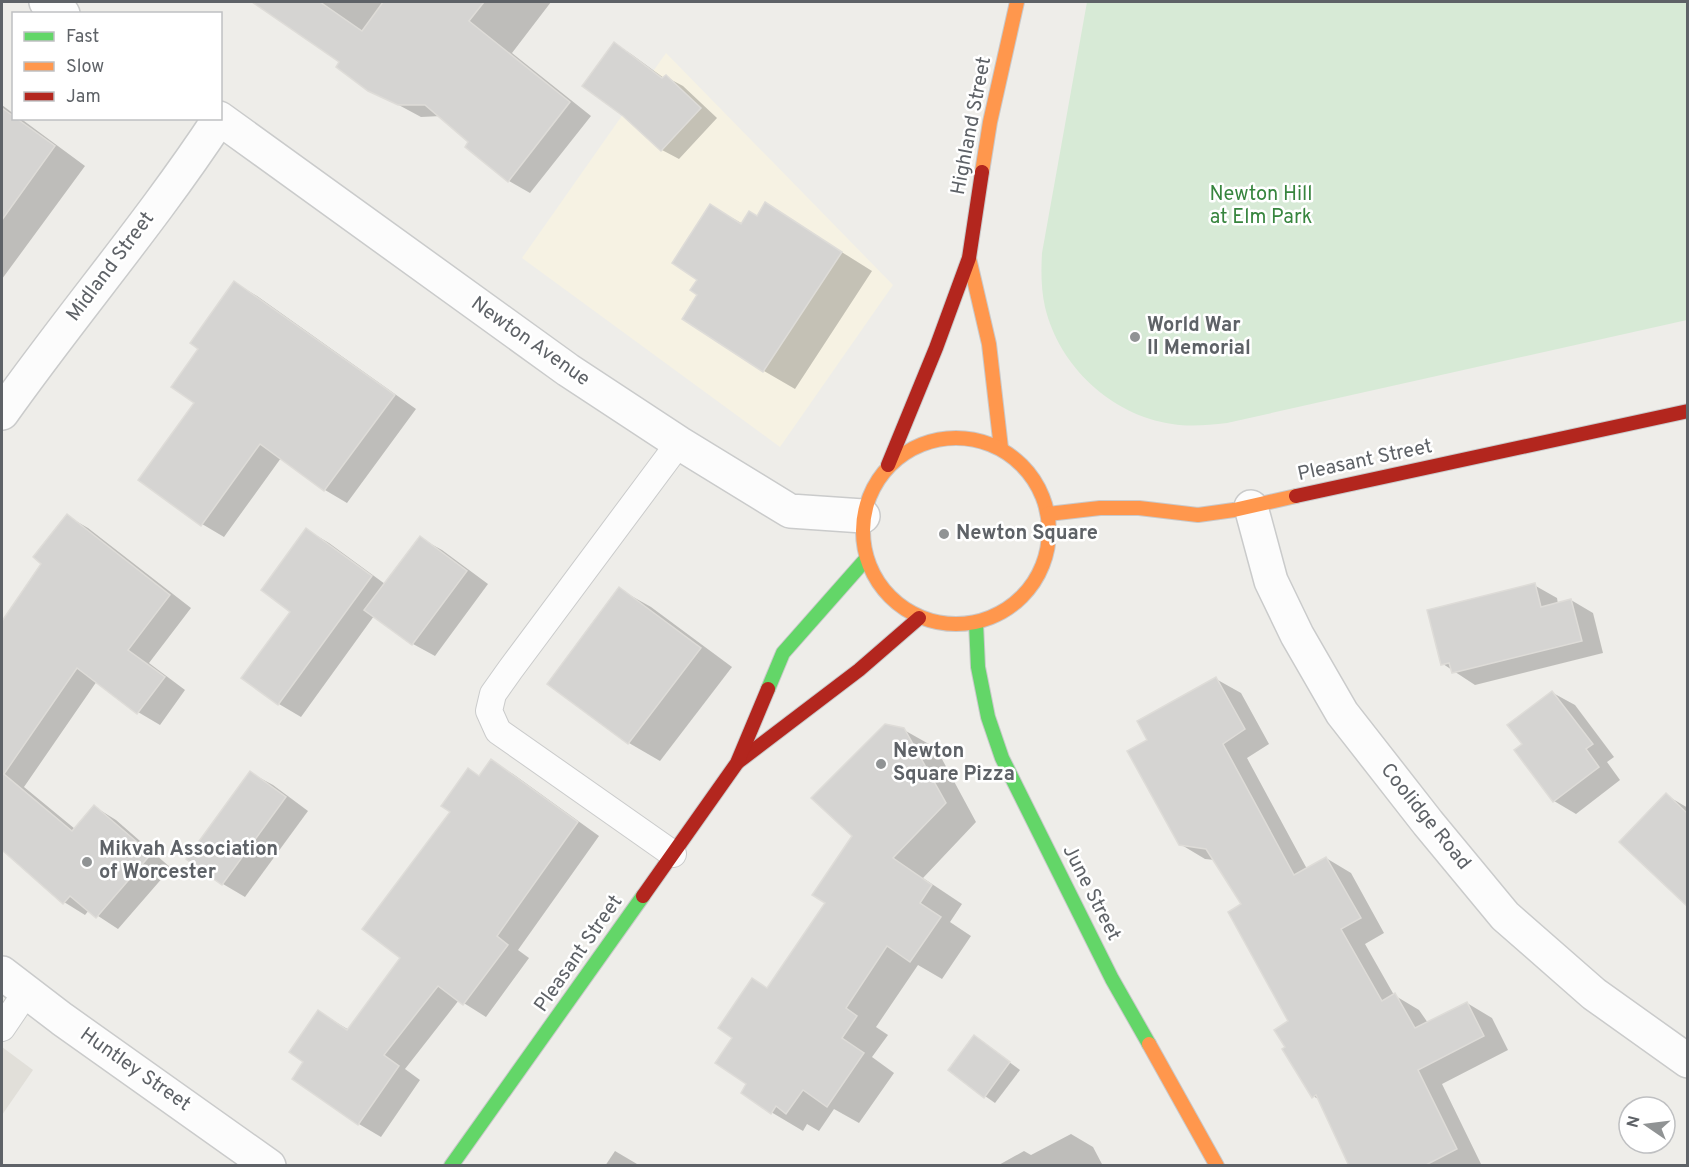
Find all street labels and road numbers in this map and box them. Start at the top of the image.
street label: Highland Street [946,55,998,197]
street label: Midland Street [61,207,161,327]
street label: Newton Avenue [465,291,595,393]
street label: Pleasant Street [1295,434,1435,488]
street label: Coolidge Road [1374,758,1476,876]
street label: June Street [1056,841,1126,945]
street label: Pleasant Street [529,890,629,1018]
street label: Huntley Street [75,1022,195,1118]

